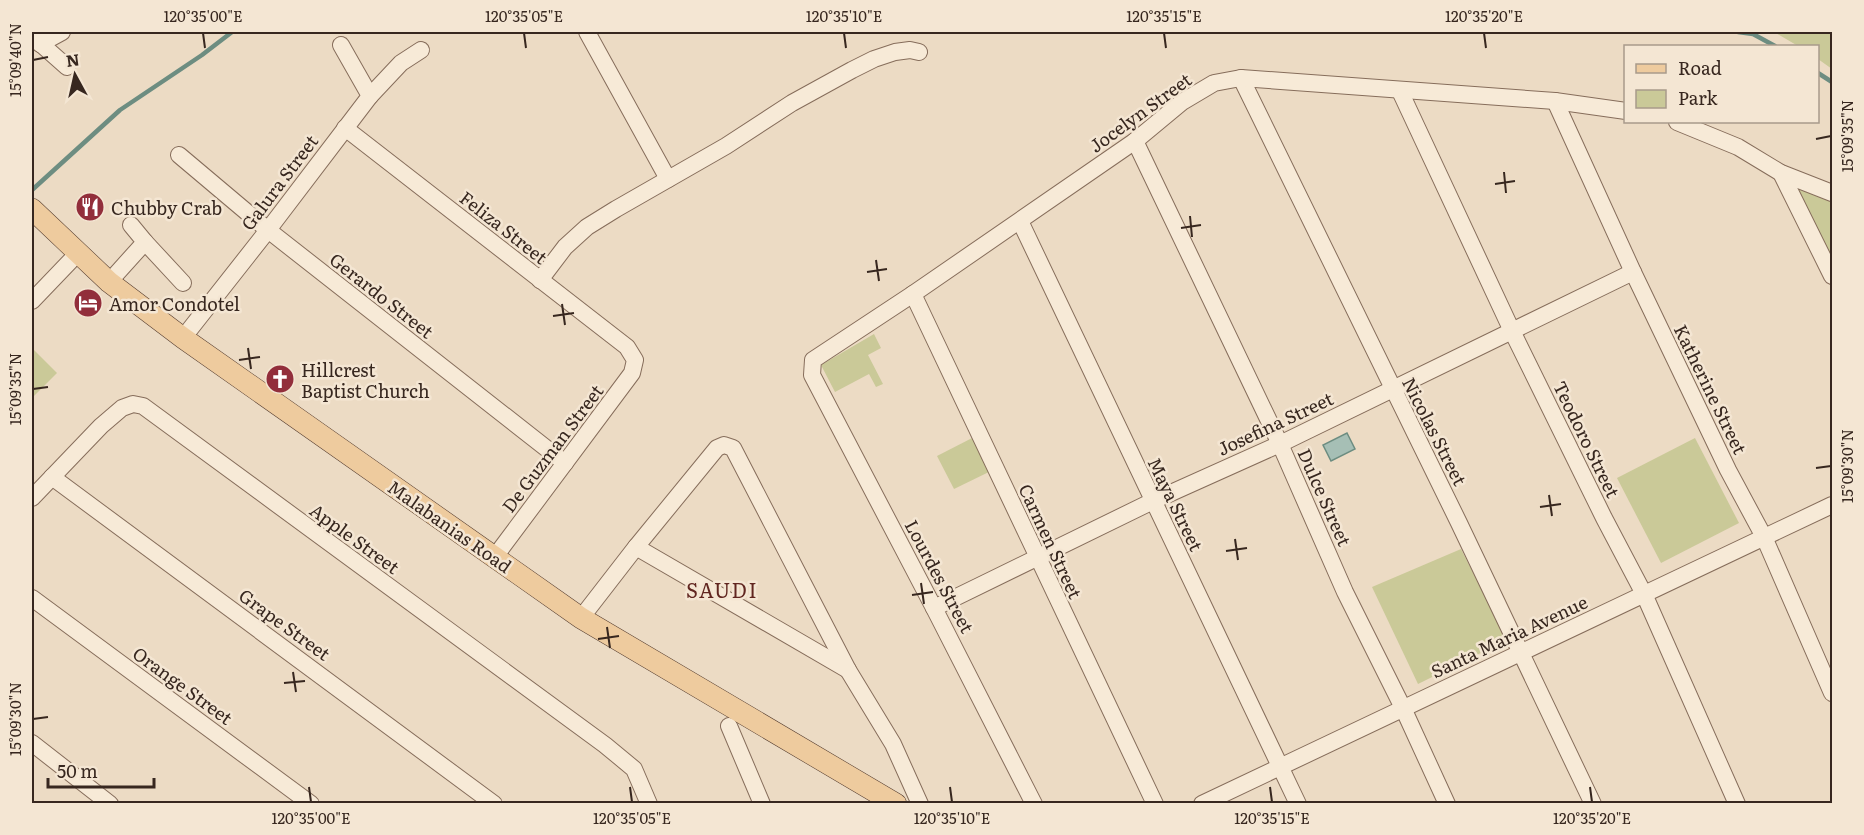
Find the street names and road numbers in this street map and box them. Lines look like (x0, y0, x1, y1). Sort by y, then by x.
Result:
street label: Jocelyn Street (1083, 65, 1197, 158)
street label: Galura Street (234, 128, 324, 236)
street label: Feliza Street (454, 184, 554, 270)
street label: Gerardo Street (324, 246, 440, 345)
street label: Katherine Street (1668, 320, 1754, 459)
street label: Nicolas Street (1396, 372, 1474, 491)
street label: Teodoro Street (1547, 376, 1627, 503)
street label: De Guzman Street (495, 378, 610, 518)
street label: Josefina Street (1213, 384, 1338, 462)
street label: Dulce Street (1291, 444, 1359, 551)
street label: Maya Street (1142, 453, 1211, 556)
street label: Malabanias Road (383, 473, 517, 579)
street label: Carmen Street (1013, 479, 1090, 604)
street label: Apple Street (305, 496, 406, 580)
street label: Lourdes Street (899, 515, 982, 638)
street label: Grape Street (234, 582, 337, 667)
street label: Santa Maria Avenue (1426, 588, 1592, 684)
street label: Orange Street (127, 639, 239, 731)

